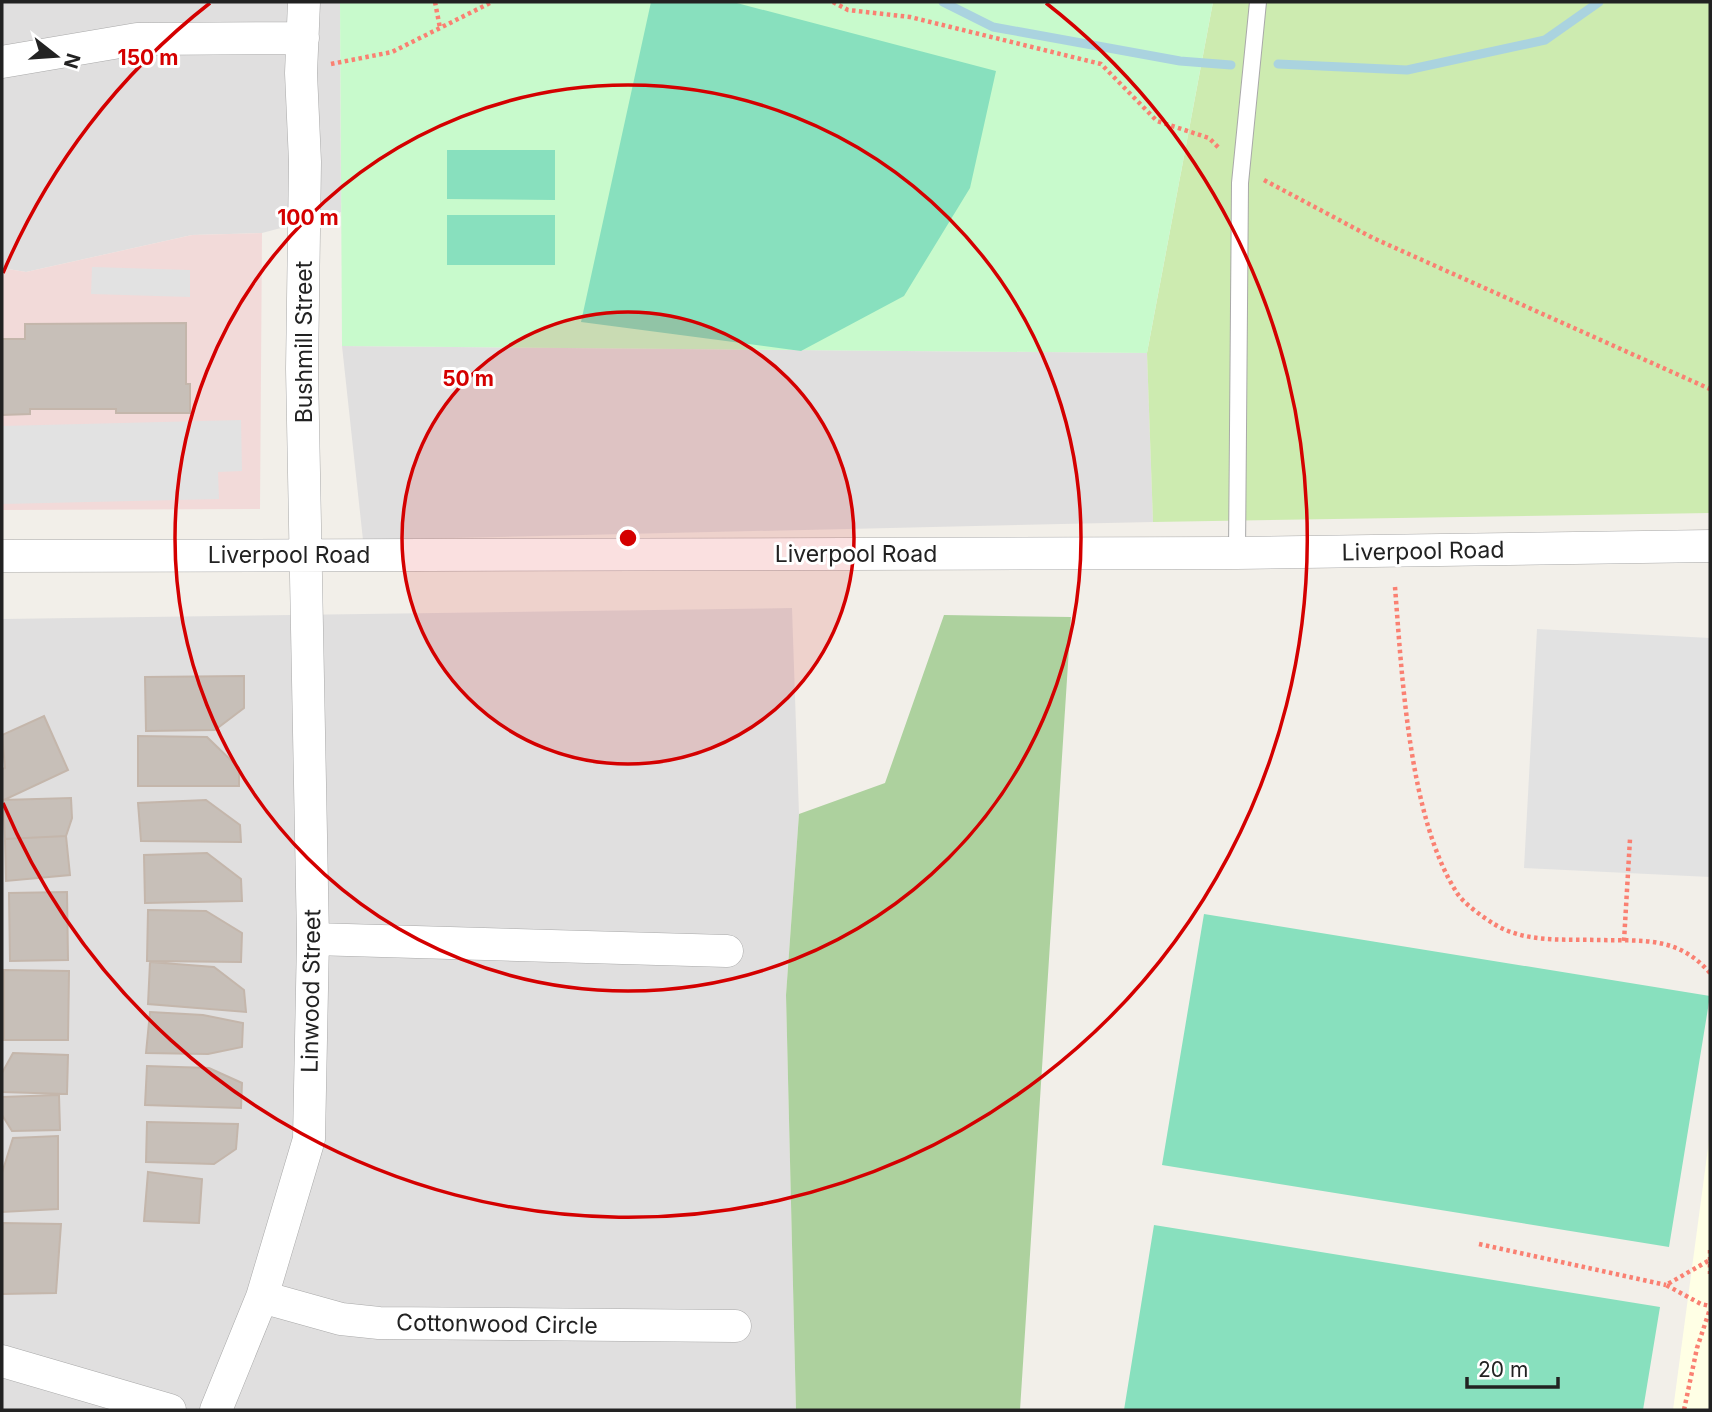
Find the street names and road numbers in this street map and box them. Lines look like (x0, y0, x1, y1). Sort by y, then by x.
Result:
street label: Bushmill Street (290, 260, 318, 423)
street label: Liverpool Road (1341, 536, 1505, 566)
street label: Liverpool Road (775, 540, 937, 568)
street label: Liverpool Road (208, 541, 370, 569)
street label: Linwood Street (296, 908, 326, 1073)
street label: Cottonwood Circle (396, 1308, 598, 1340)

